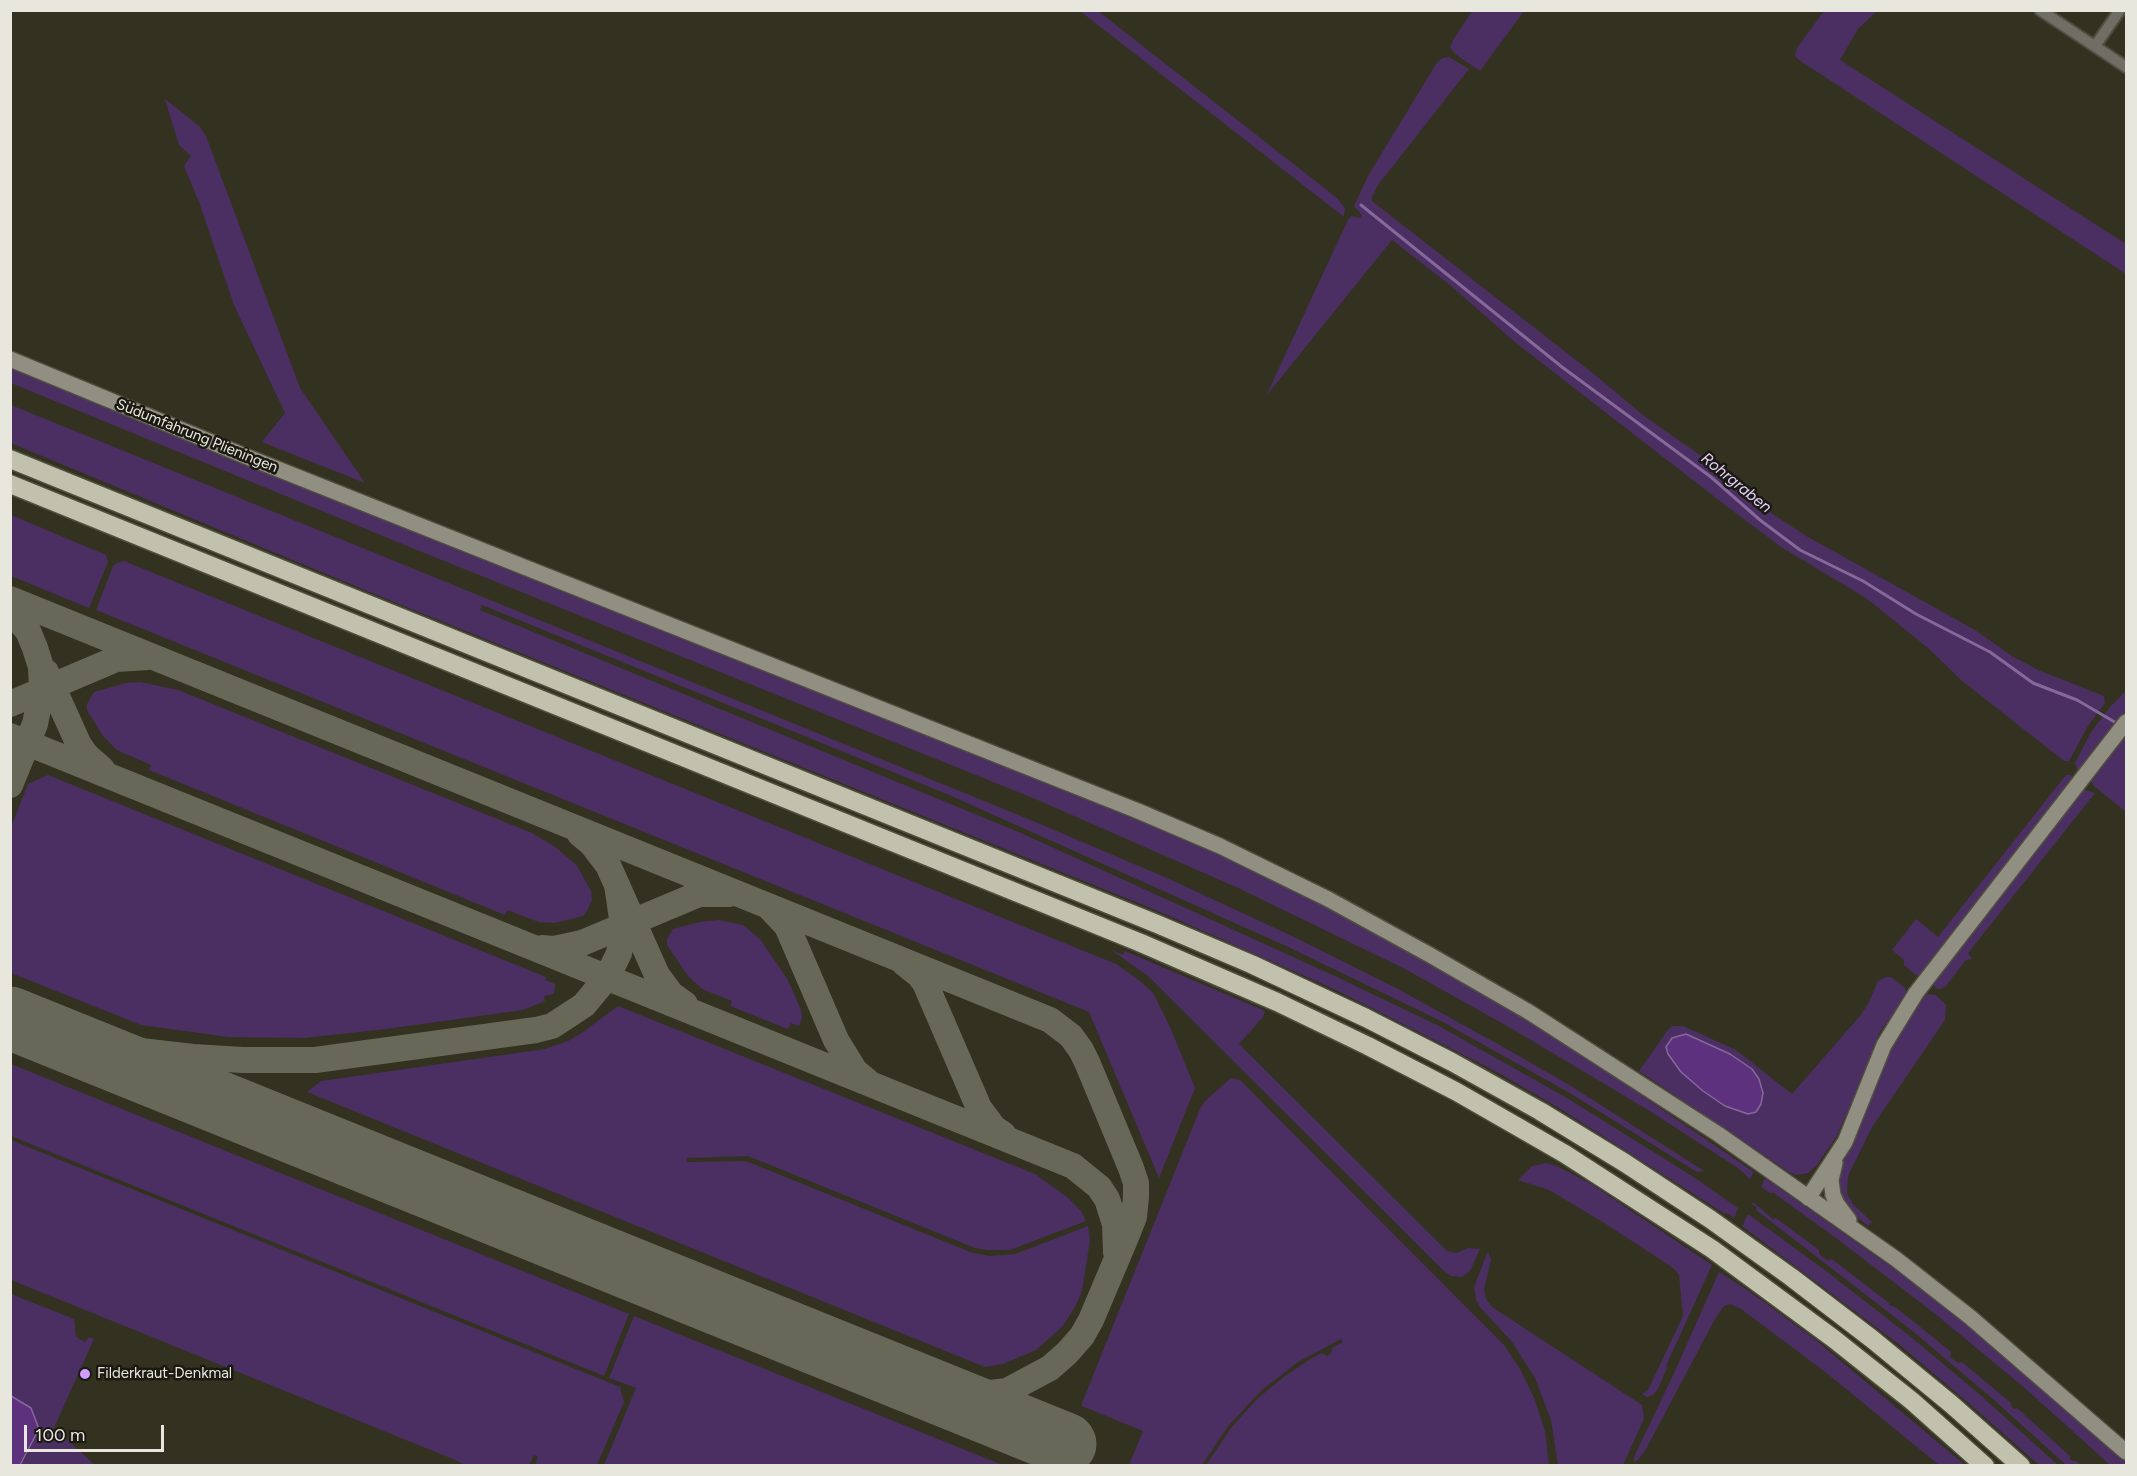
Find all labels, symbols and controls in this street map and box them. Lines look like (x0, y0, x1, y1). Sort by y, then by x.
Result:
street label: Südumfahrung Plieningen (114, 395, 280, 477)
water label: Rohrgraben (1697, 449, 1775, 517)
place label: Filderkraut-Denkmal (97, 1365, 232, 1383)
marker: Filderkraut-Denkmal (78, 1367, 92, 1381)
scale bar (27, 1413, 166, 1451)
text: 100 m (35, 1424, 85, 1446)

